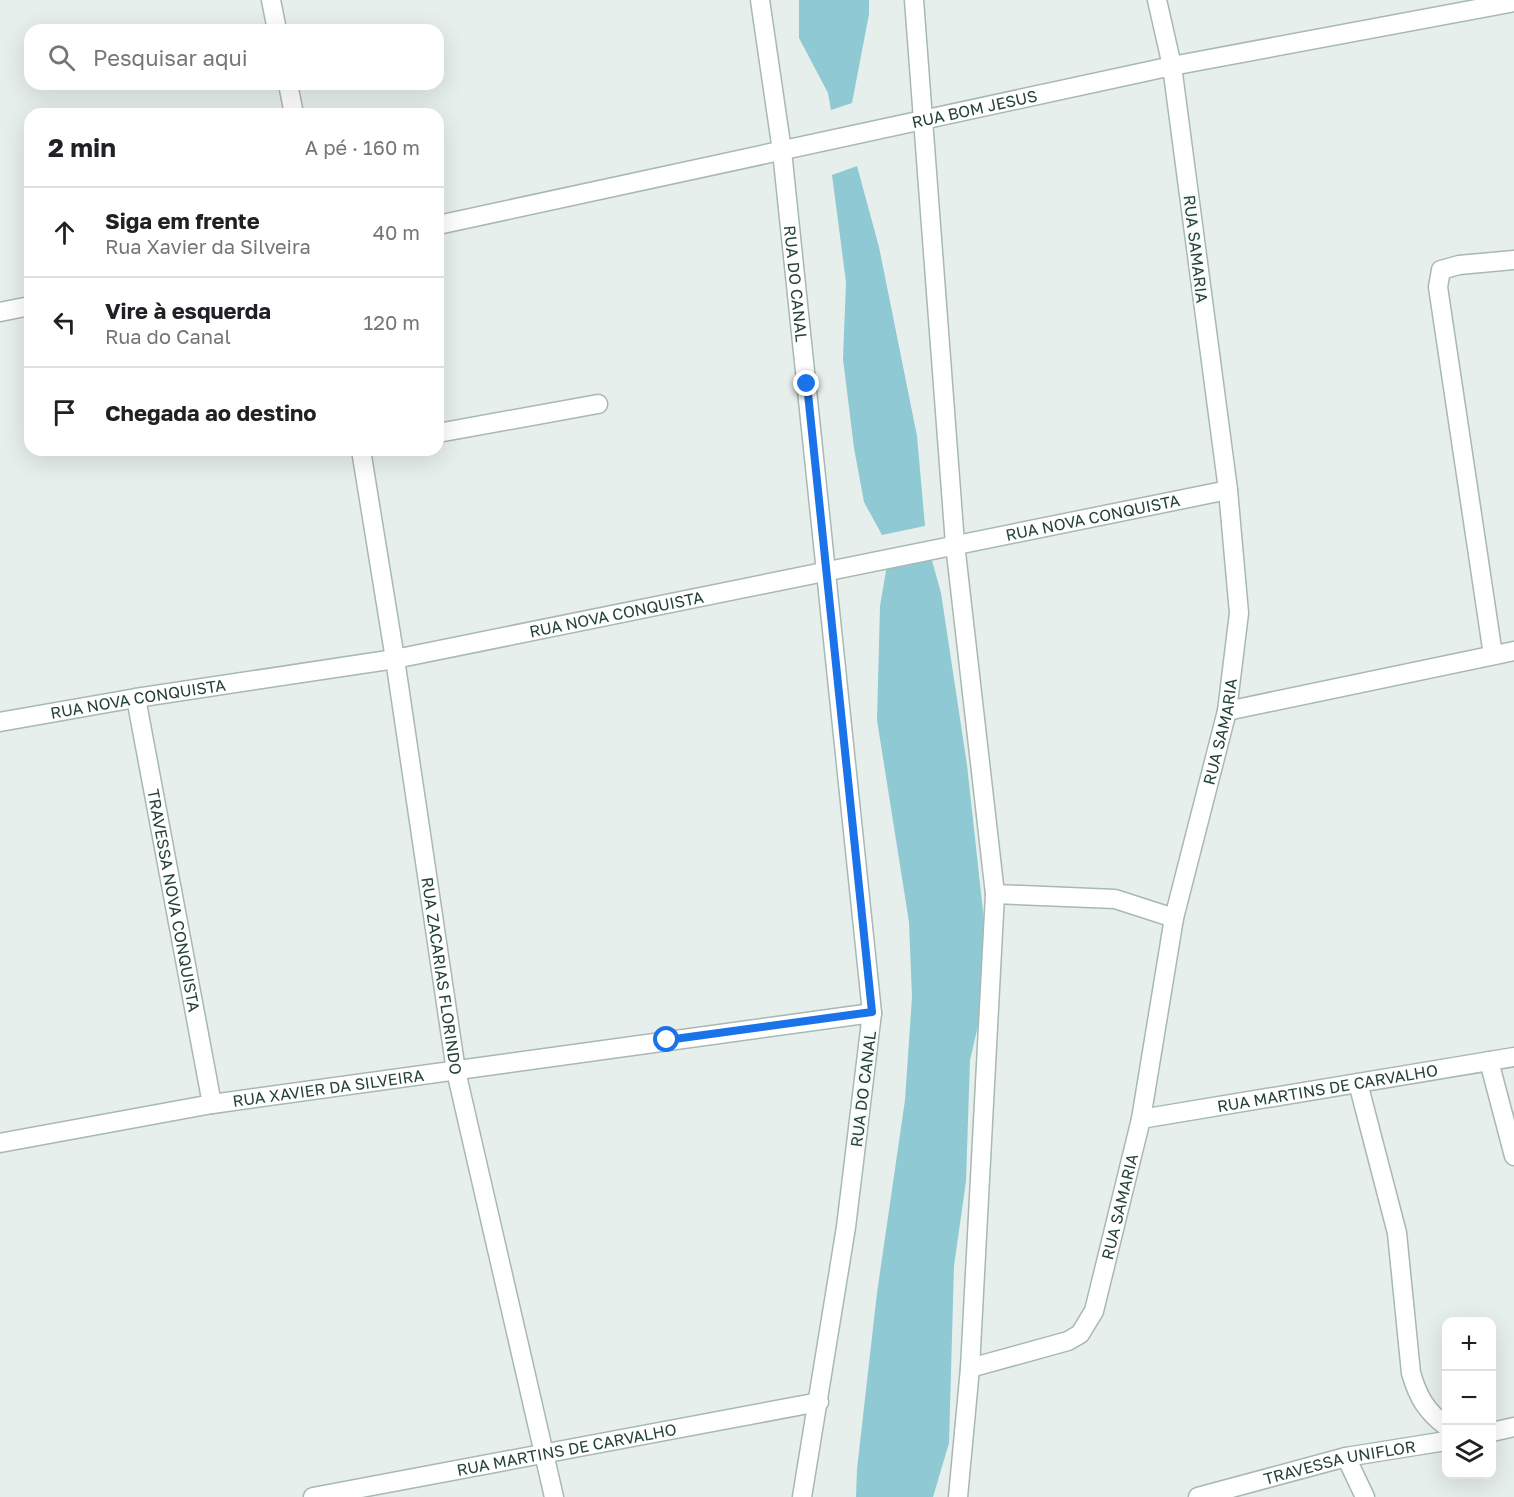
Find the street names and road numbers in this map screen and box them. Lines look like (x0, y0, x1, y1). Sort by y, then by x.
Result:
street label: RUA BOM JESUS (910, 85, 1039, 132)
street label: RUA SAMARIA (1179, 194, 1213, 304)
street label: RUA DO CANAL (780, 224, 812, 343)
street label: RUA NOVA CONQUISTA (1004, 490, 1182, 545)
street label: RUA NOVA CONQUISTA (528, 587, 706, 642)
street label: RUA NOVA CONQUISTA (49, 675, 227, 723)
street label: RUA SAMARIA (1199, 677, 1241, 787)
street label: TRAVESSA NOVA CONQUISTA (143, 787, 205, 1014)
street label: RUA ZACARIAS FLORINDO (417, 876, 466, 1076)
street label: RUA DO CANAL (846, 1030, 880, 1148)
street label: RUA MARTINS DE CARVALHO (1216, 1060, 1439, 1116)
street label: RUA XAVIER DA SILVEIRA (231, 1065, 426, 1111)
street label: RUA SAMARIA (1097, 1151, 1142, 1262)
street label: RUA MARTINS DE CARVALHO (455, 1419, 678, 1480)
street label: TRAVESSA UNIFLOR (1261, 1436, 1417, 1489)

